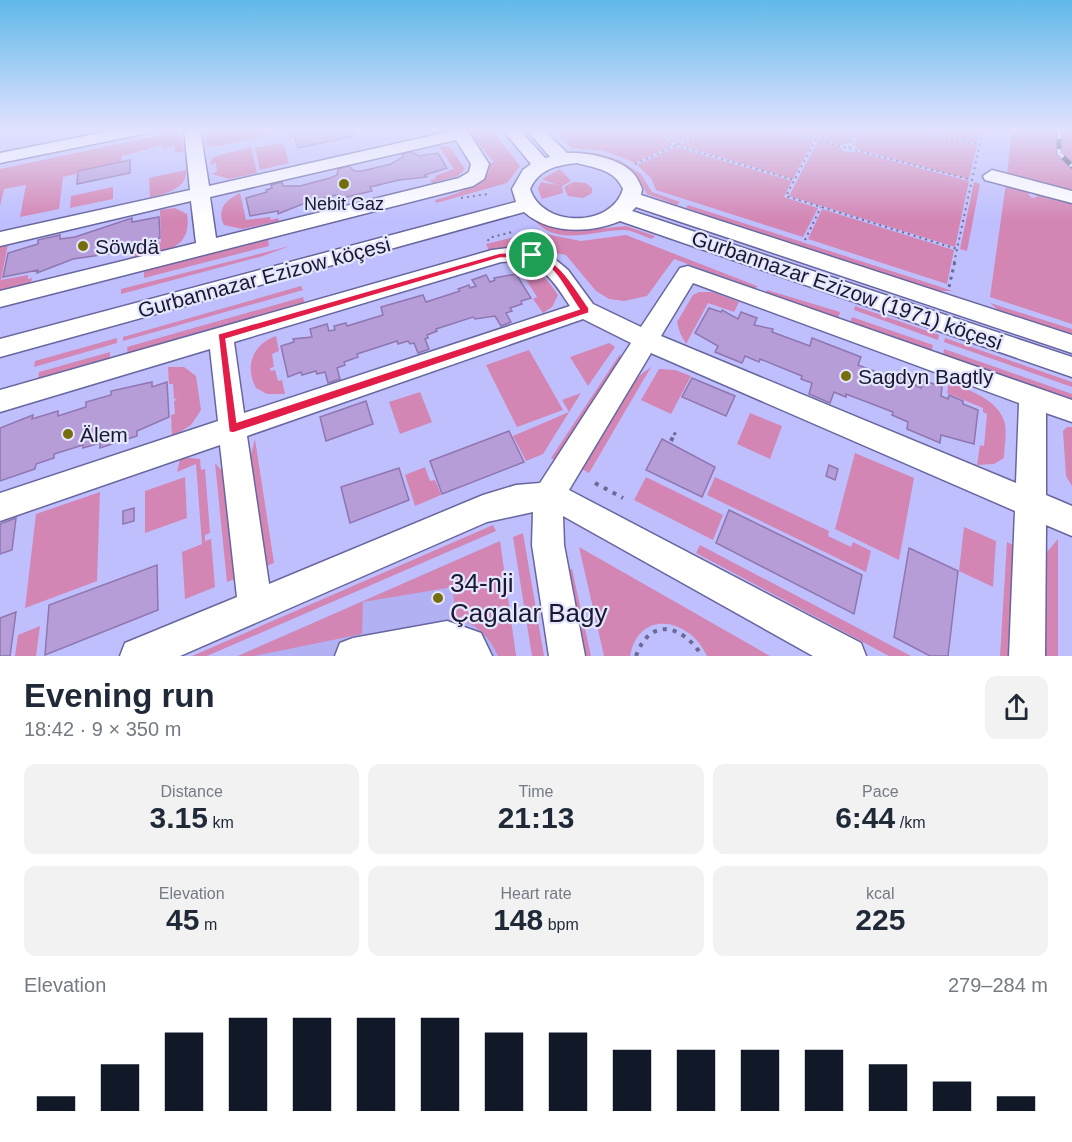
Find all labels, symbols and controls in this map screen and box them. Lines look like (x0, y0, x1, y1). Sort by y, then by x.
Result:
marker: Nebit Gaz (337, 177, 351, 191)
place label: Nebit Gaz (304, 194, 384, 214)
street label: Gurbannazar Ezizow (1971) köçesi (689, 226, 1005, 354)
pin (506, 229, 557, 280)
street label: Gurbannazar Ezizow köçesi (135, 232, 393, 322)
place label: Söwdä (95, 235, 160, 258)
icon: arrive (515, 238, 548, 271)
marker: Söwdä (76, 239, 90, 253)
place label: Sagdyn Bagtly (858, 365, 994, 388)
marker: Sagdyn Bagtly (839, 369, 853, 383)
place label: Älem (80, 423, 128, 446)
marker: Älem (61, 427, 75, 441)
place label: 34-nji Çagalar Bagy (450, 568, 608, 628)
marker: 34-nji Çagalar Bagy (431, 591, 445, 605)
button: share (985, 676, 1048, 739)
text: Evening run (24, 677, 215, 714)
text: 18:42 · 9 × 350 m (24, 718, 181, 740)
text: Distance (161, 783, 223, 800)
text: Time (519, 783, 553, 800)
text: Pace (862, 783, 899, 800)
text: 3.15 (150, 801, 208, 834)
text: 21:13 (498, 801, 574, 834)
text: 6:44 (835, 801, 895, 834)
text: km (208, 814, 234, 831)
text: /km (895, 814, 925, 831)
text: Elevation (159, 885, 225, 902)
text: Heart rate (500, 885, 572, 902)
text: kcal (866, 885, 895, 902)
text: 45 (166, 903, 199, 936)
text: 148 (493, 903, 543, 936)
text: 225 (855, 903, 905, 936)
text: m (199, 916, 217, 933)
text: bpm (543, 916, 579, 933)
text: Elevation (24, 974, 106, 996)
text: 279–284 m (948, 974, 1048, 996)

